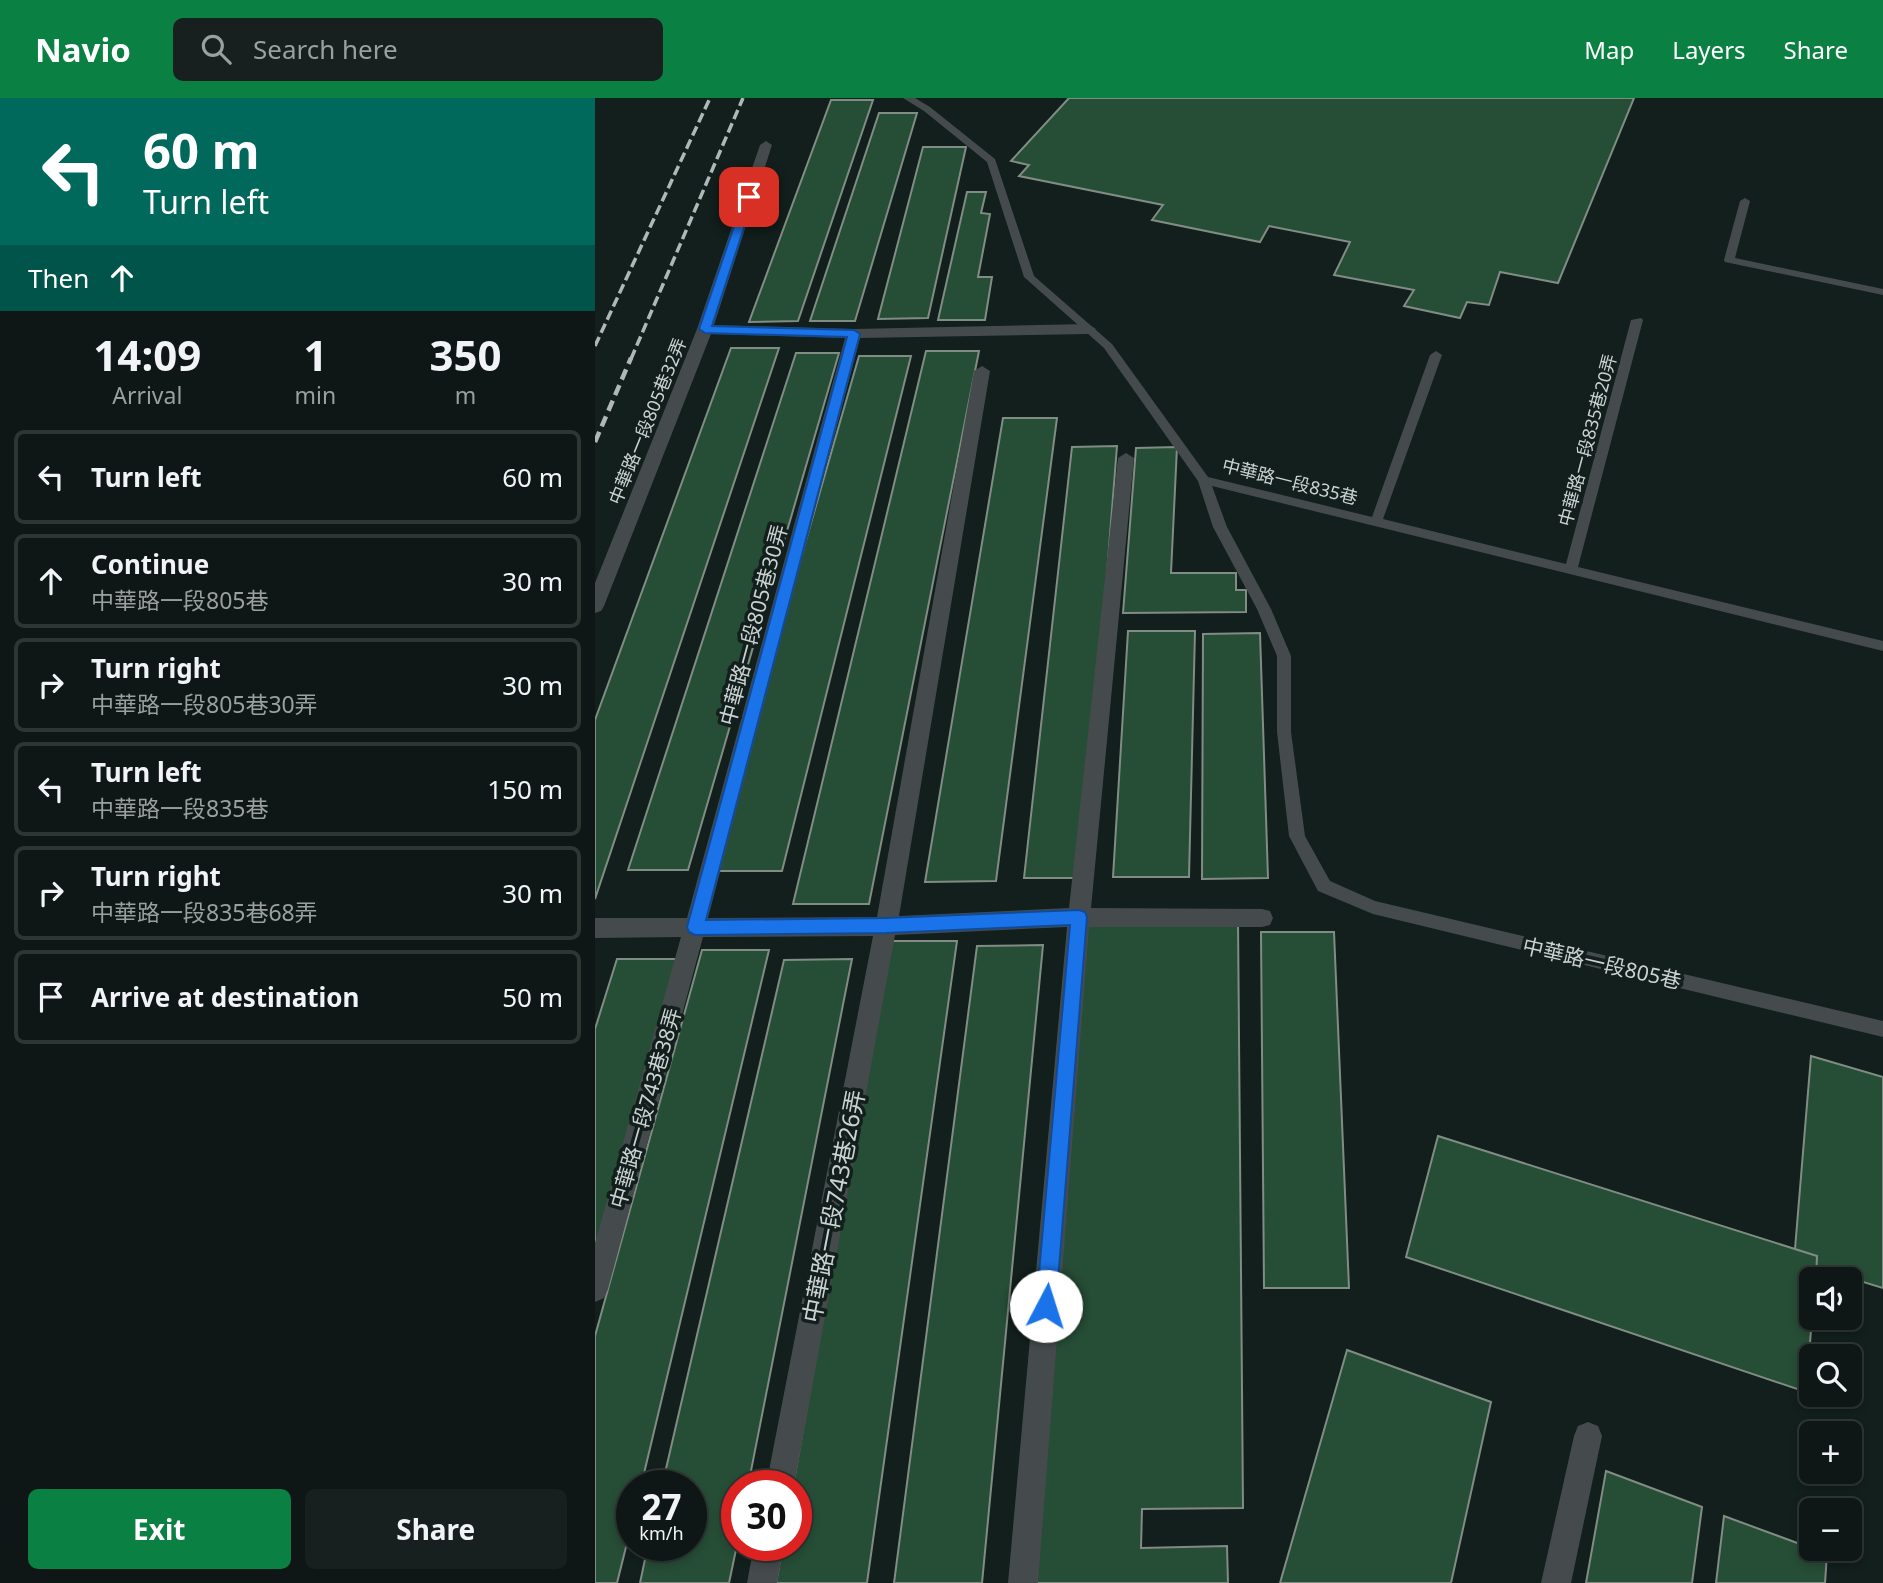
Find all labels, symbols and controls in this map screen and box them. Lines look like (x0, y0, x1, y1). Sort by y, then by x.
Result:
search box (173, 18, 663, 81)
text: Navio (35, 27, 131, 72)
icon: search (197, 30, 235, 68)
text: Search here (253, 31, 398, 67)
text: Map (1584, 33, 1634, 66)
text: Layers (1672, 33, 1746, 66)
text: Share (1784, 33, 1848, 66)
text: 60 m (143, 117, 260, 183)
icon: left (28, 126, 119, 217)
pin (719, 167, 779, 227)
icon: arrive (730, 178, 768, 216)
text: Turn left (143, 180, 269, 223)
icon: ahead (103, 259, 141, 297)
text: Then (28, 260, 89, 296)
text: 14:09 (93, 326, 201, 383)
text: 1 (303, 326, 327, 383)
text: 350 (430, 326, 502, 383)
street label: 中華路一段805巷32弄 (603, 334, 691, 508)
street label: 中華路一段835巷20弄 (1552, 351, 1622, 529)
text: Arrival (112, 379, 182, 411)
text: min (295, 379, 336, 411)
text: m (455, 379, 476, 411)
street label: 中華路一段835巷 (1220, 453, 1360, 509)
icon: left (32, 458, 70, 496)
text: Turn left (91, 459, 202, 495)
text: 60 m (502, 459, 563, 495)
street label: 中華路一段805巷30弄 (713, 521, 793, 729)
text: Continue (91, 546, 209, 582)
icon: ahead (32, 562, 70, 600)
text: 30 m (502, 563, 563, 599)
text: 中華路一段805巷 (91, 584, 268, 616)
text: Turn right (91, 650, 221, 686)
icon: right (32, 666, 70, 704)
text: 30 m (502, 667, 563, 703)
text: 中華路一段805巷30弄 (91, 688, 318, 720)
text: Turn left (91, 754, 202, 790)
icon: left (32, 770, 70, 808)
text: 150 m (487, 771, 563, 807)
text: 中華路一段835巷 (91, 792, 268, 824)
text: Turn right (91, 858, 221, 894)
icon: right (32, 874, 70, 912)
text: 30 m (502, 875, 563, 911)
text: 中華路一段835巷68弄 (91, 896, 318, 928)
street label: 中華路一段805巷 (1520, 931, 1684, 995)
icon: arrive (32, 978, 70, 1016)
text: Arrive at destination (91, 979, 360, 1015)
text: 50 m (502, 979, 563, 1015)
street label: 中華路一段743巷38弄 (603, 1005, 687, 1211)
street label: 中華路一段743巷26弄 (794, 1087, 872, 1325)
map controls (1799, 1267, 1862, 1561)
button: sound (1799, 1267, 1862, 1330)
position arrow (1009, 1269, 1083, 1343)
button: search (1799, 1344, 1862, 1407)
button: + (1799, 1421, 1862, 1484)
speed limit sign: 30 (721, 1470, 812, 1561)
text: 27 (641, 1483, 682, 1530)
button: Exit (28, 1489, 291, 1569)
button: Share (305, 1489, 567, 1569)
button: − (1799, 1498, 1862, 1561)
text: km/h (639, 1521, 684, 1545)

